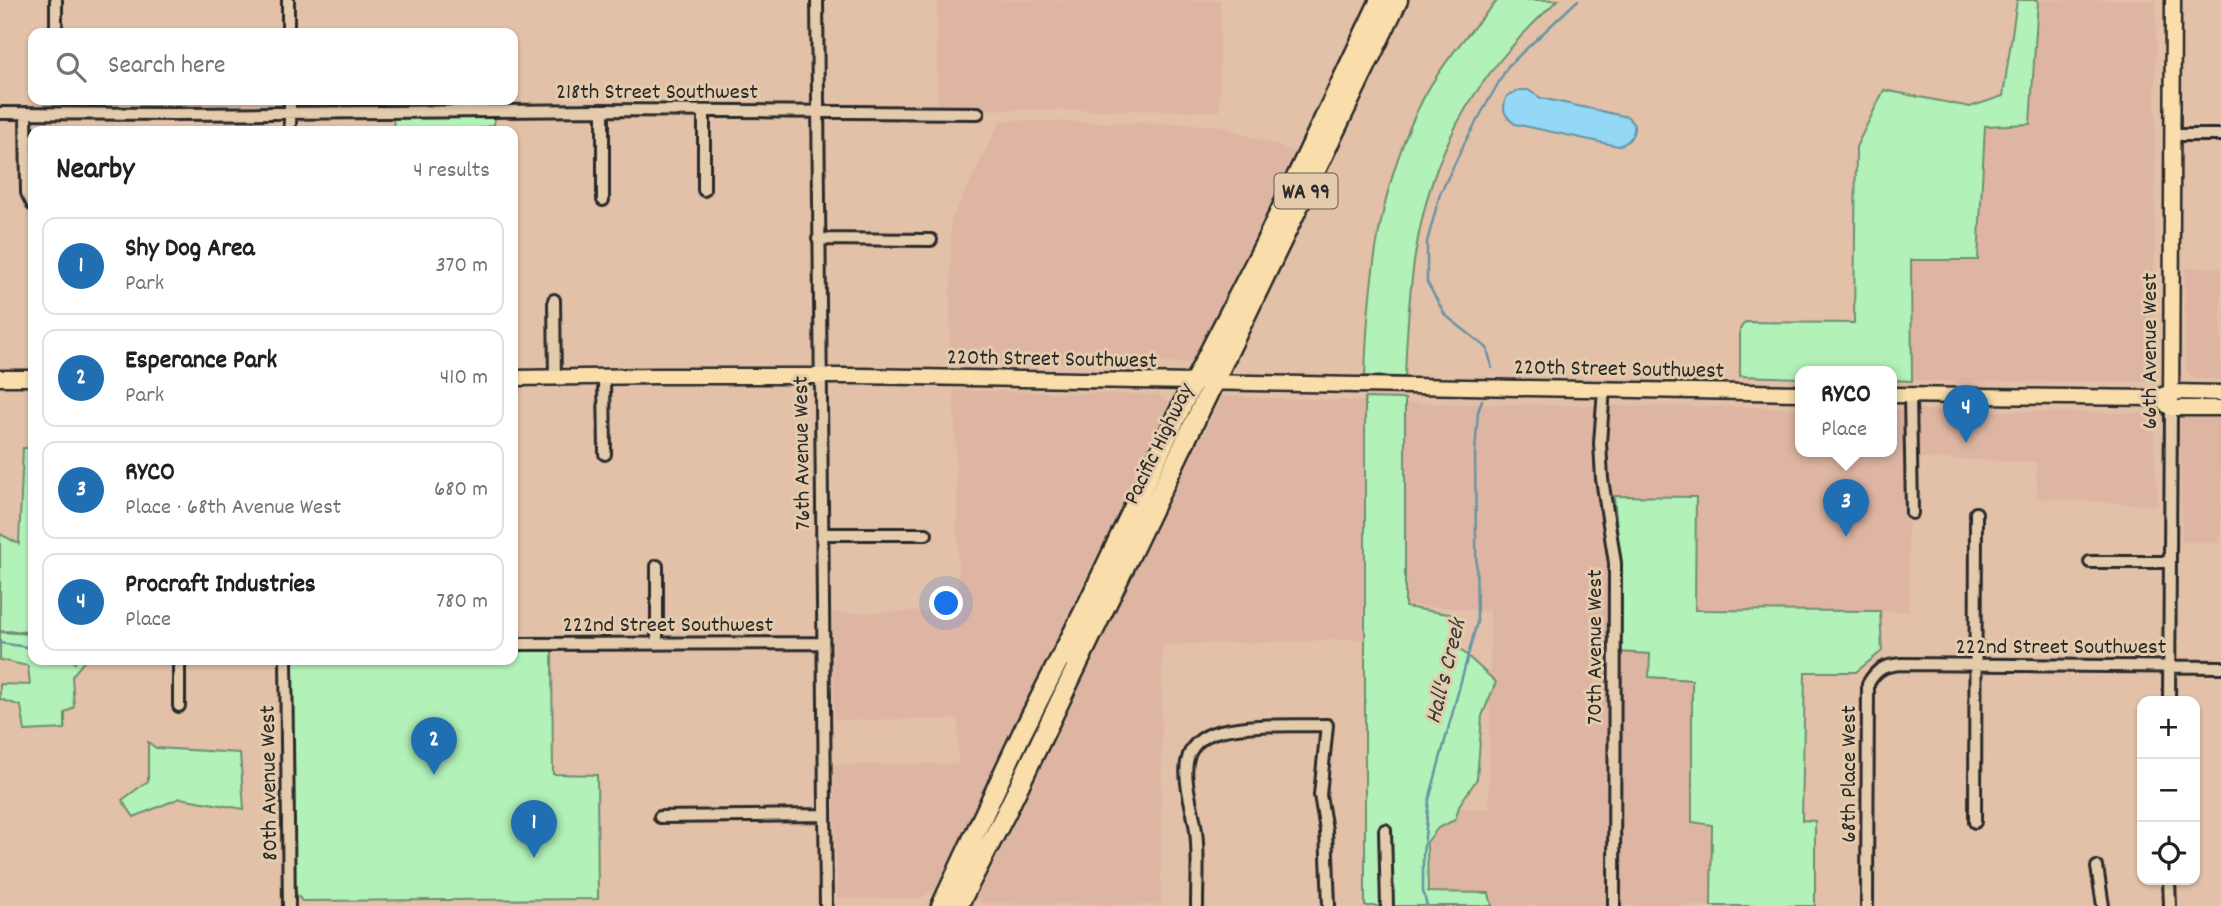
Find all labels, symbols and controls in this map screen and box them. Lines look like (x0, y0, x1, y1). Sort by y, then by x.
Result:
search box (28, 28, 518, 105)
icon: search (52, 48, 90, 86)
text: Search here (108, 48, 226, 85)
street label: 218th Street Southwest (556, 77, 758, 110)
text: Nearby (56, 150, 134, 193)
text: 4 results (413, 155, 490, 188)
road number: WA 99 (1274, 174, 1338, 208)
text: Shy Dog Area (125, 231, 255, 268)
text: 1 (78, 250, 84, 283)
text: 370 m (435, 250, 488, 283)
text: Park (125, 268, 164, 301)
street label: 66th Avenue West (2135, 273, 2168, 429)
street label: 220th Street Southwest (946, 342, 1157, 379)
text: Esperance Park (125, 343, 277, 380)
street label: 220th Street Southwest (1513, 352, 1724, 389)
text: 2 (76, 362, 86, 395)
text: 410 m (440, 362, 488, 395)
popup (1795, 366, 1897, 457)
street label: 76th Avenue West (786, 376, 821, 530)
text: RYCO (1821, 377, 1871, 414)
street label: Pacific Highway (1117, 378, 1204, 511)
text: Park (125, 380, 164, 413)
pin: 4 (1943, 385, 1989, 443)
text: Place (1821, 414, 1867, 447)
text: RYCO (125, 455, 175, 492)
text: 3 (76, 474, 86, 507)
text: 680 m (434, 474, 488, 507)
pin: 3 (1823, 479, 1869, 537)
text: Place · 68th Avenue West (125, 492, 341, 525)
text: Procraft Industries (125, 567, 316, 604)
street label: 70th Avenue West (1580, 569, 1613, 725)
text: 4 (76, 586, 86, 619)
text: 780 m (436, 586, 488, 619)
your location (929, 586, 963, 620)
text: Place (125, 604, 171, 637)
street label: 222nd Street Southwest (563, 610, 773, 643)
water label: Hall's Creek (1417, 614, 1477, 728)
street label: 222nd Street Southwest (1956, 632, 2166, 665)
map controls (2137, 696, 2200, 885)
button: + (2137, 696, 2200, 759)
street label: 80th Avenue West (253, 705, 288, 861)
street label: 68th Place West (1834, 705, 1867, 843)
pin: 2 (411, 717, 457, 775)
button: − (2137, 759, 2200, 822)
pin: 1 (511, 800, 557, 858)
button: locate (2137, 822, 2200, 885)

